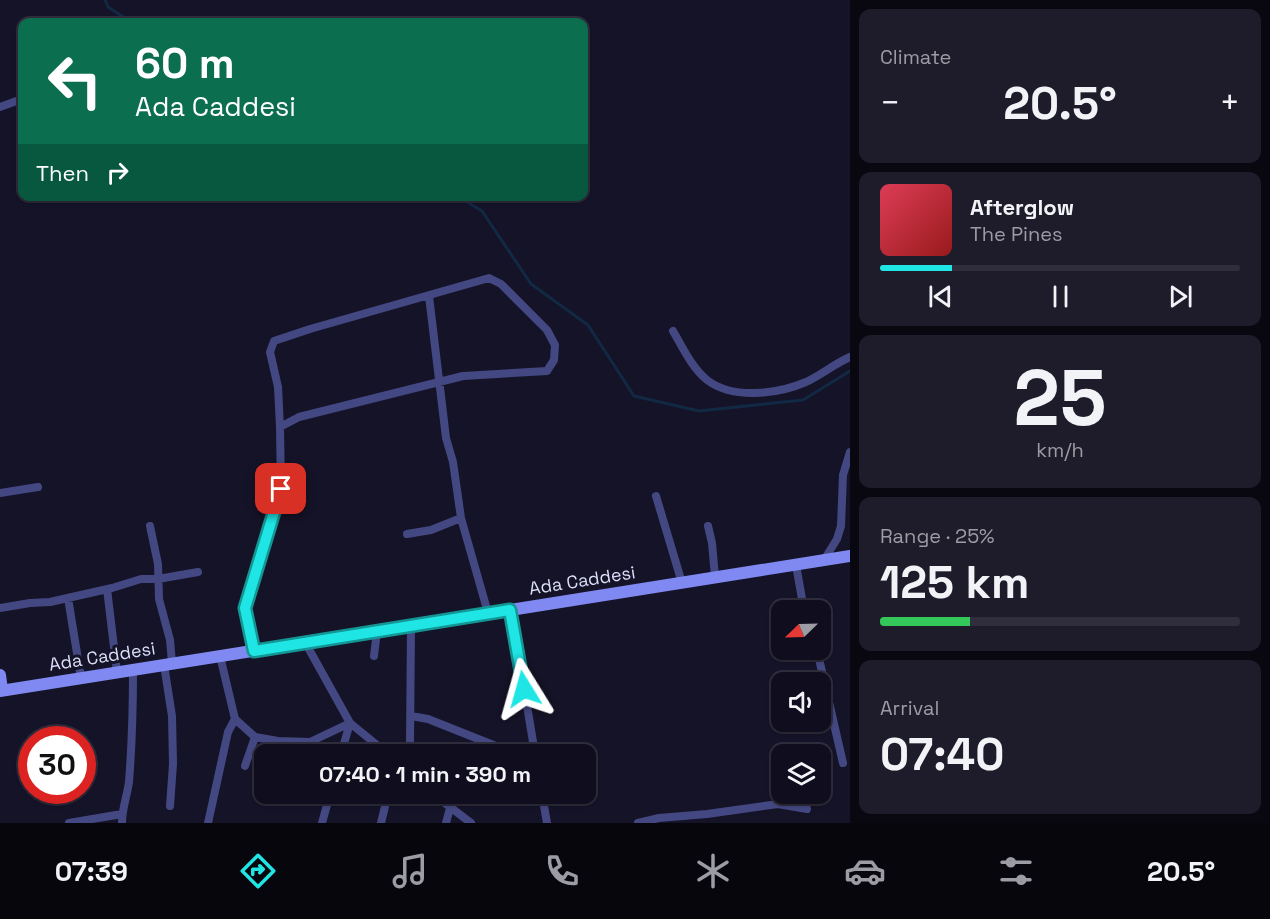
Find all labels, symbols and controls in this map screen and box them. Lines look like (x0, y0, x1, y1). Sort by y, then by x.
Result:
text: 60 m (135, 37, 235, 90)
icon: left (36, 42, 114, 120)
text: Climate (880, 44, 951, 70)
text: 20.5° (1003, 75, 1117, 132)
text: − (880, 82, 900, 124)
text: + (1220, 82, 1240, 124)
text: Ada Caddesi (135, 89, 296, 124)
icon: right (101, 156, 134, 189)
text: Then (36, 159, 89, 187)
text: Afterglow (970, 193, 1074, 221)
text: The Pines (970, 221, 1063, 247)
icon: previous (924, 280, 957, 313)
icon: pause (1044, 280, 1077, 313)
icon: next (1164, 280, 1197, 313)
text: 25 (1013, 348, 1107, 448)
text: km/h (1036, 437, 1084, 463)
pin (255, 463, 306, 514)
icon: arrive (264, 472, 297, 505)
text: Range · 25% (880, 523, 995, 549)
text: 125 km (880, 554, 1029, 611)
street label: Ada Caddesi (527, 560, 637, 600)
north arrow (771, 600, 831, 660)
map controls (771, 600, 831, 804)
street label: Ada Caddesi (47, 636, 157, 676)
position arrow (492, 657, 556, 721)
button: sound (771, 672, 831, 732)
text: Arrival (880, 695, 939, 721)
speed limit sign: 30 (18, 726, 96, 804)
text: 07:40 (880, 726, 1004, 783)
button: layers (771, 744, 831, 804)
text: 07:40 · 1 min · 390 m (319, 760, 531, 788)
icon: directions (237, 850, 279, 892)
icon: music (389, 850, 431, 892)
icon: phone (541, 850, 583, 892)
icon: climate (692, 850, 734, 892)
icon: car (844, 850, 886, 892)
icon: filters (995, 850, 1037, 892)
text: 07:39 (55, 854, 128, 889)
text: 20.5° (1147, 854, 1215, 889)

